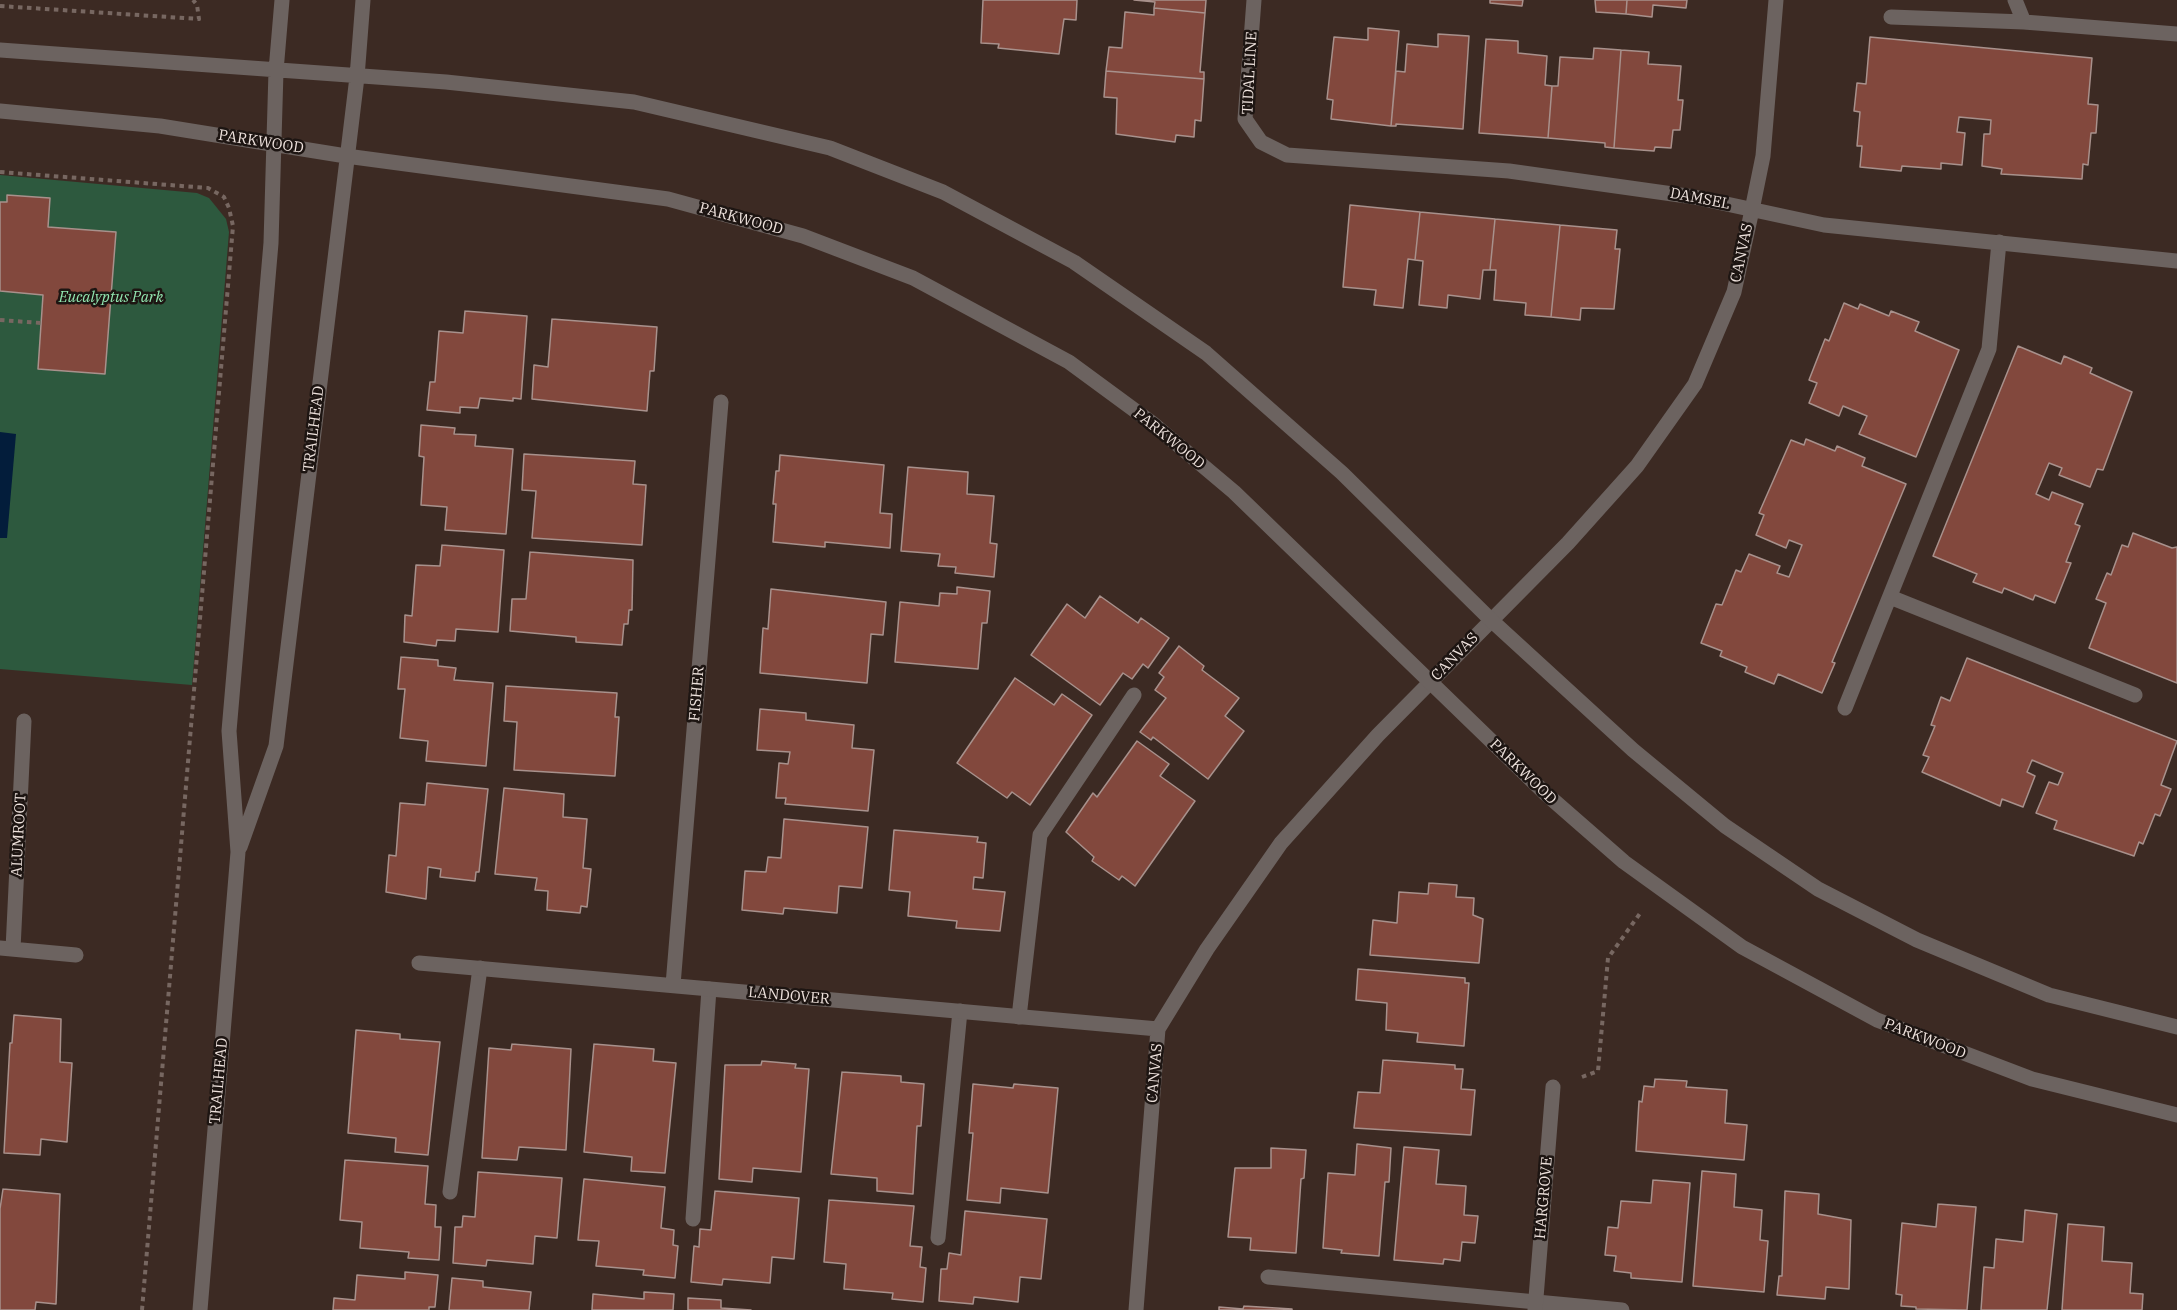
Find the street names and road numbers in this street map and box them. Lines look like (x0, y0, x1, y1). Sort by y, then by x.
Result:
street label: TIDAL LINE (1239, 31, 1261, 115)
street label: PARKWOOD (217, 126, 305, 158)
street label: DAMSEL (1668, 184, 1732, 214)
street label: PARKWOOD (697, 199, 785, 239)
street label: CANVAS (1727, 222, 1757, 284)
street label: TRAILHEAD (300, 385, 328, 473)
street label: PARKWOOD (1130, 405, 1208, 473)
street label: CANVAS (1428, 629, 1482, 685)
street label: FISHER (686, 666, 708, 722)
street label: PARKWOOD (1486, 736, 1560, 808)
street label: ALUMROOT (8, 793, 30, 877)
street label: LANDOVER (747, 983, 831, 1009)
street label: PARKWOOD (1882, 1015, 1968, 1063)
street label: TRAILHEAD (206, 1037, 232, 1125)
street label: CANVAS (1143, 1042, 1167, 1104)
street label: HARGROVE (1531, 1156, 1557, 1240)

